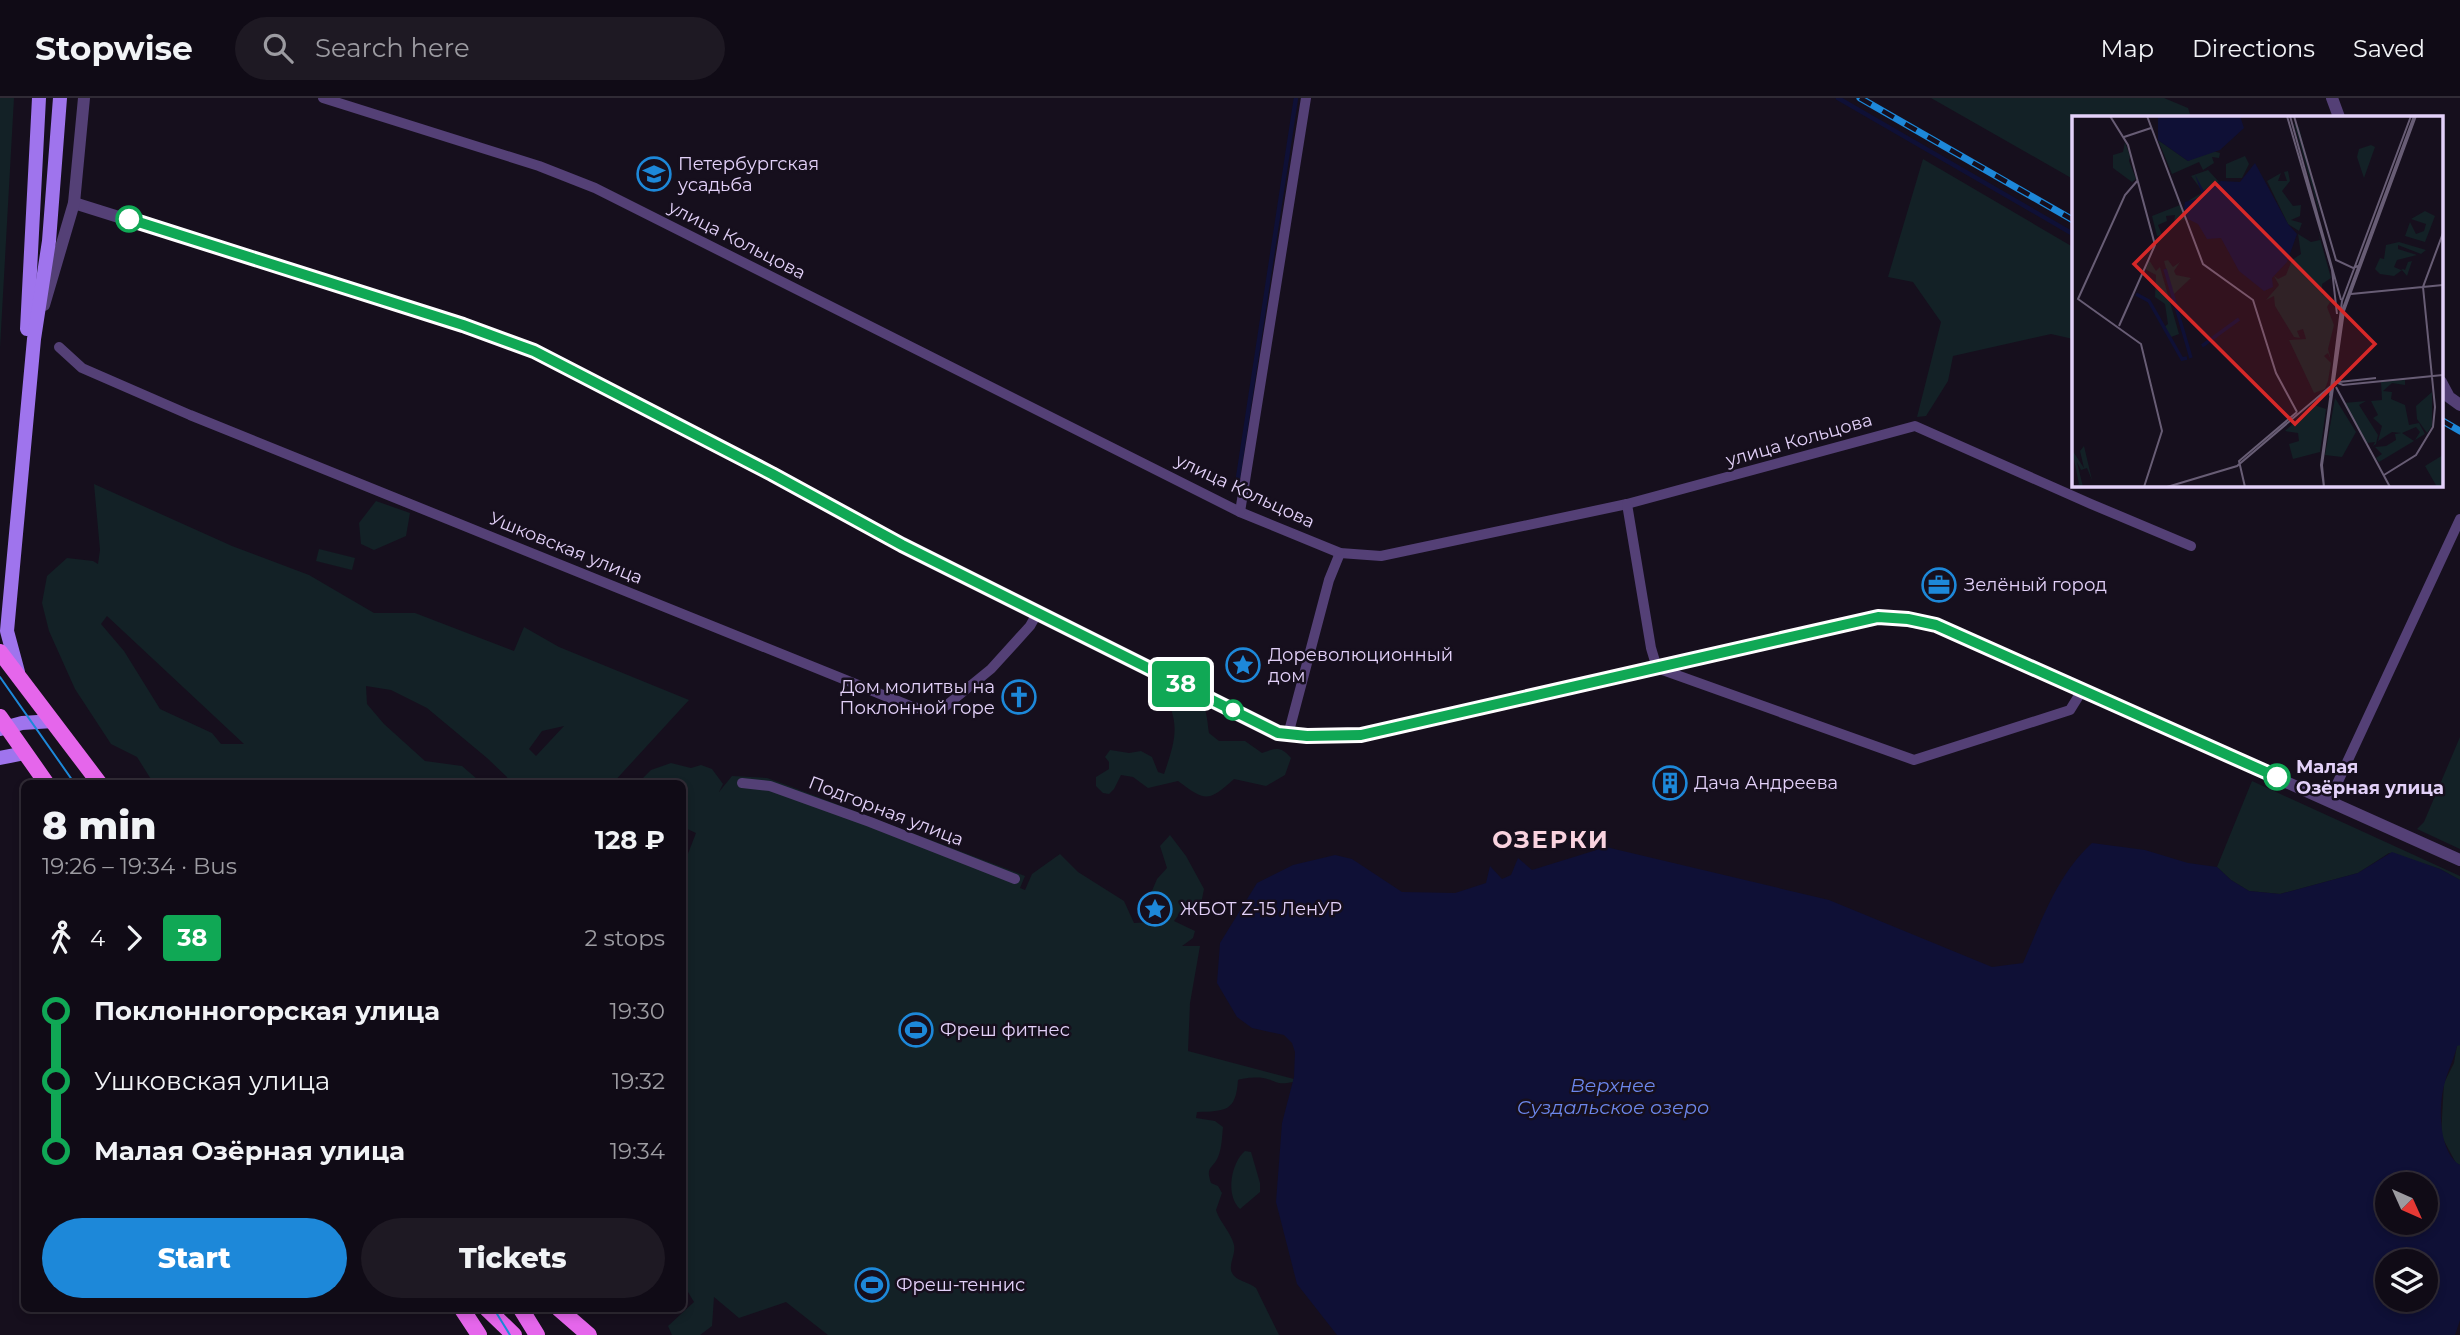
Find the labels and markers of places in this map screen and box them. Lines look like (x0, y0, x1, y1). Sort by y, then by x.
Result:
place label: Петербургская усадьба (677, 153, 819, 196)
school or university icon: Петербургская усадьба (635, 155, 673, 193)
unlabelled marker (116, 206, 142, 232)
office icon: Зелёный город (1920, 566, 1958, 604)
place label: Зелёный город (1964, 574, 2107, 596)
place label: Дореволюционный дом (1268, 644, 1453, 687)
place icon: Дореволюционный дом (1224, 646, 1262, 684)
place label: Дом молитвы на Поклонной горе (840, 676, 995, 719)
church icon: Дом молитвы на Поклонной горе (1000, 678, 1038, 716)
unlabelled marker (1223, 700, 1243, 720)
place label: Малая Озёрная улица (2296, 756, 2444, 799)
building icon: Дача Андреева (1651, 764, 1689, 802)
marker: Малая Озёрная улица (2264, 764, 2290, 790)
place label: Дача Андреева (1694, 772, 1838, 794)
place icon: ЖБОТ Z-15 ЛенУР (1136, 890, 1174, 928)
place label: ЖБОТ Z-15 ЛенУР (1180, 898, 1342, 920)
sports icon: Фреш фитнес (897, 1011, 935, 1049)
place label: Фреш фитнес (940, 1019, 1070, 1041)
sports icon: Фреш-теннис (853, 1266, 891, 1304)
place label: Фреш-теннис (896, 1274, 1025, 1296)

